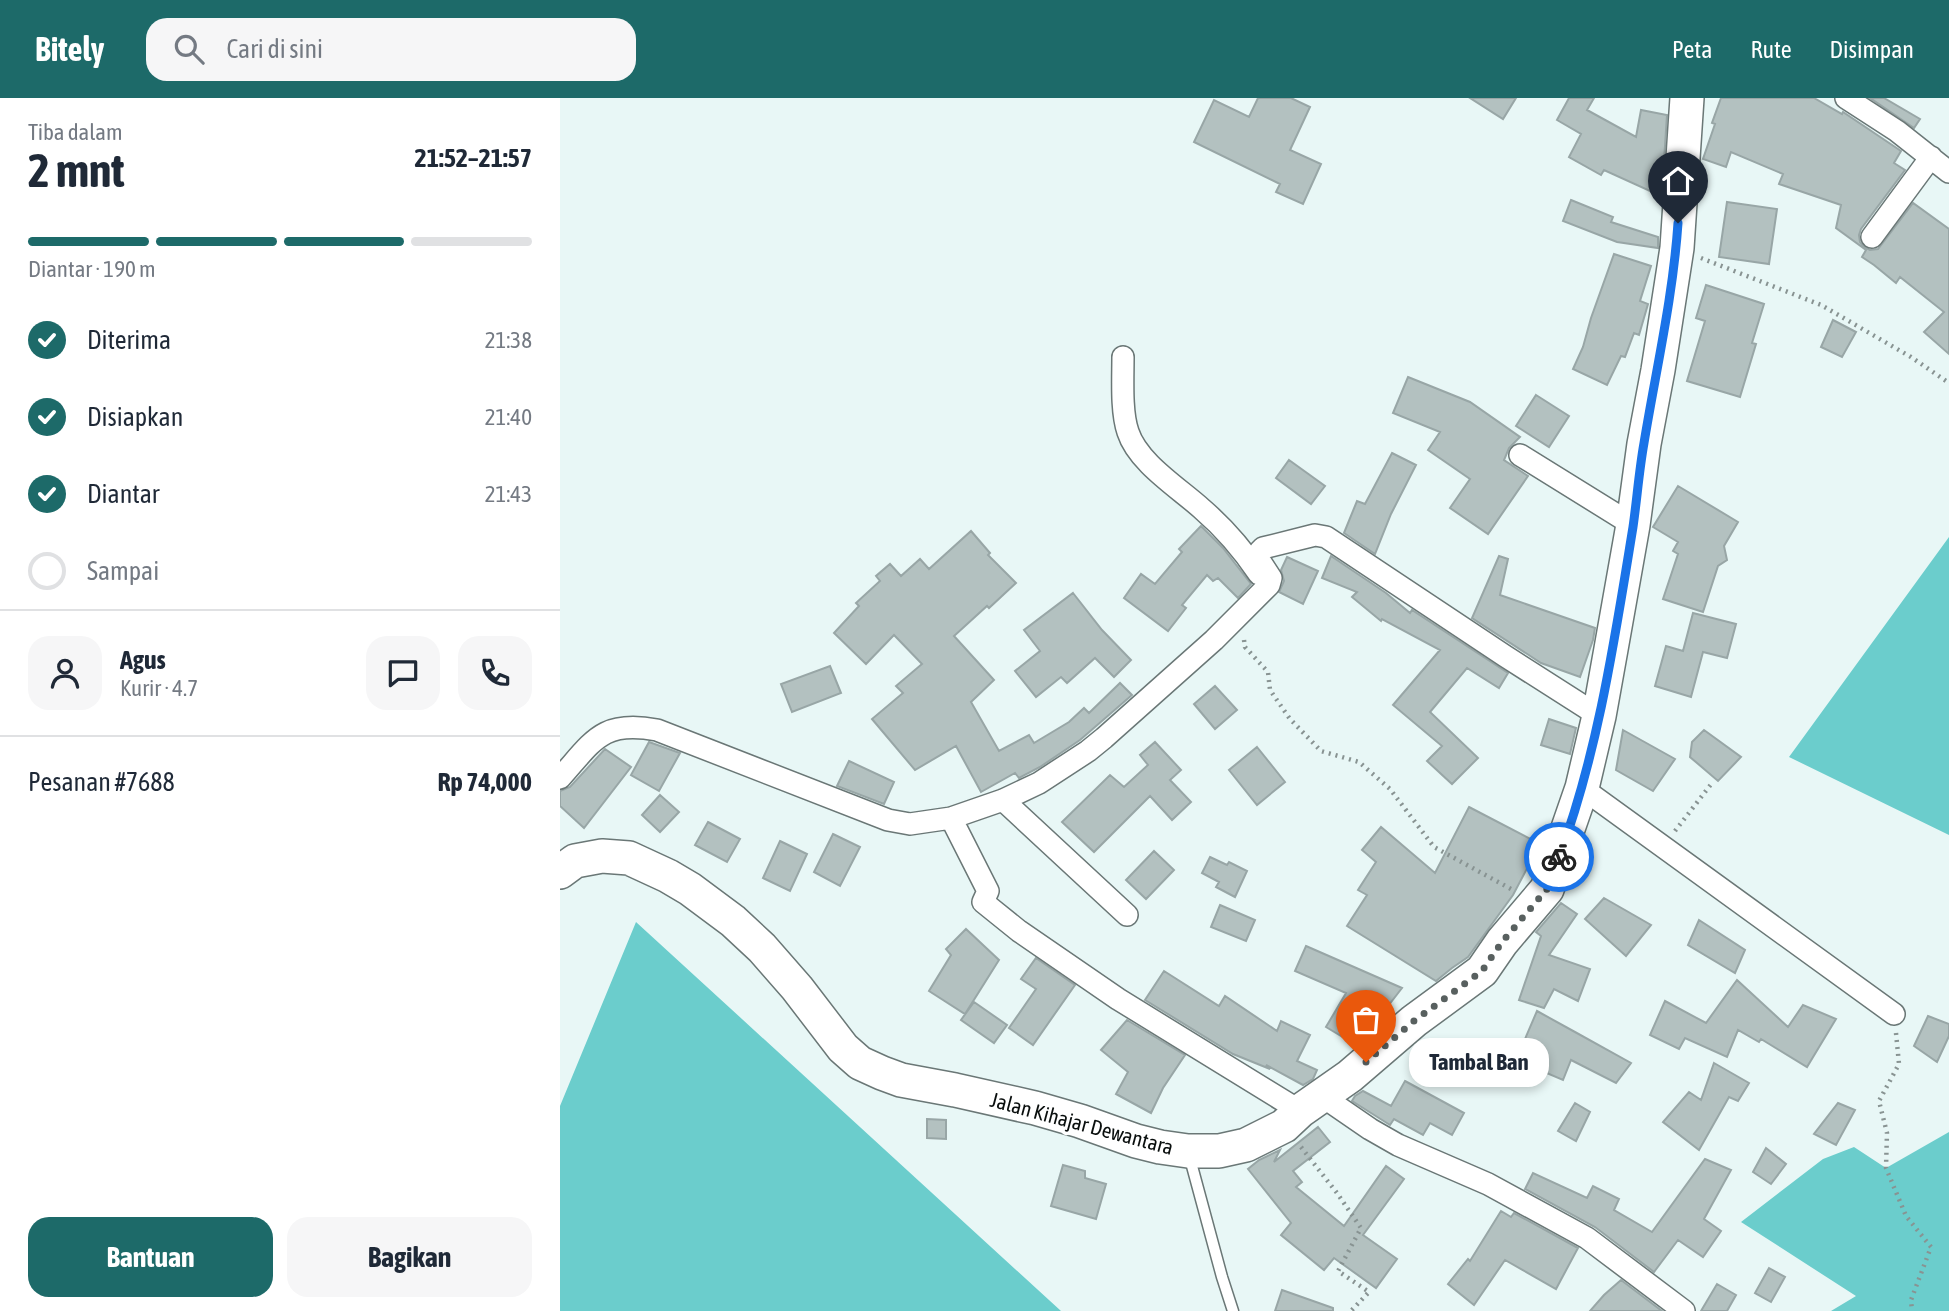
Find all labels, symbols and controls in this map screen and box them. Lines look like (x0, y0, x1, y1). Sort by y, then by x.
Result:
search box (146, 18, 636, 81)
text: Bitely (35, 30, 104, 68)
icon: search (170, 30, 208, 68)
text: Cari di sini (226, 34, 323, 64)
text: Peta (1672, 36, 1712, 63)
text: Rute (1750, 36, 1792, 63)
text: Disimpan (1830, 36, 1914, 63)
text: Tiba dalam (28, 119, 123, 145)
text: 21:52–21:57 (415, 143, 532, 173)
text: 2 mnt (28, 144, 125, 197)
pin (1648, 151, 1708, 223)
icon: home (1659, 162, 1697, 200)
text: Diantar · 190 m (28, 256, 156, 282)
icon: check (28, 321, 66, 359)
text: Diterima (87, 325, 171, 355)
text: 21:38 (485, 327, 532, 353)
icon: check (28, 398, 66, 436)
text: Disiapkan (87, 402, 183, 432)
text: 21:40 (485, 404, 532, 430)
icon: check (28, 475, 66, 513)
text: Diantar (87, 479, 160, 509)
text: 21:43 (485, 481, 532, 507)
text: Sampai (87, 556, 159, 586)
button: person (28, 636, 102, 710)
button: chat (366, 636, 440, 710)
button: phone (458, 636, 532, 710)
text: Agus (120, 645, 166, 675)
text: Kurir · 4.7 (120, 675, 198, 701)
text: Pesanan #7688 (28, 767, 175, 797)
text: Rp 74,000 (437, 767, 532, 797)
courier (1524, 822, 1594, 892)
icon: bike (1540, 838, 1578, 876)
pin (1336, 990, 1396, 1062)
icon: bag (1347, 1001, 1385, 1039)
callout: Tambal Ban (1408, 1038, 1548, 1086)
text: Tambal Ban (1429, 1049, 1529, 1075)
street label: Jalan Kihajar Dewantara (988, 1087, 1176, 1159)
button: Bantuan (28, 1217, 273, 1297)
button: Bagikan (287, 1217, 532, 1297)

